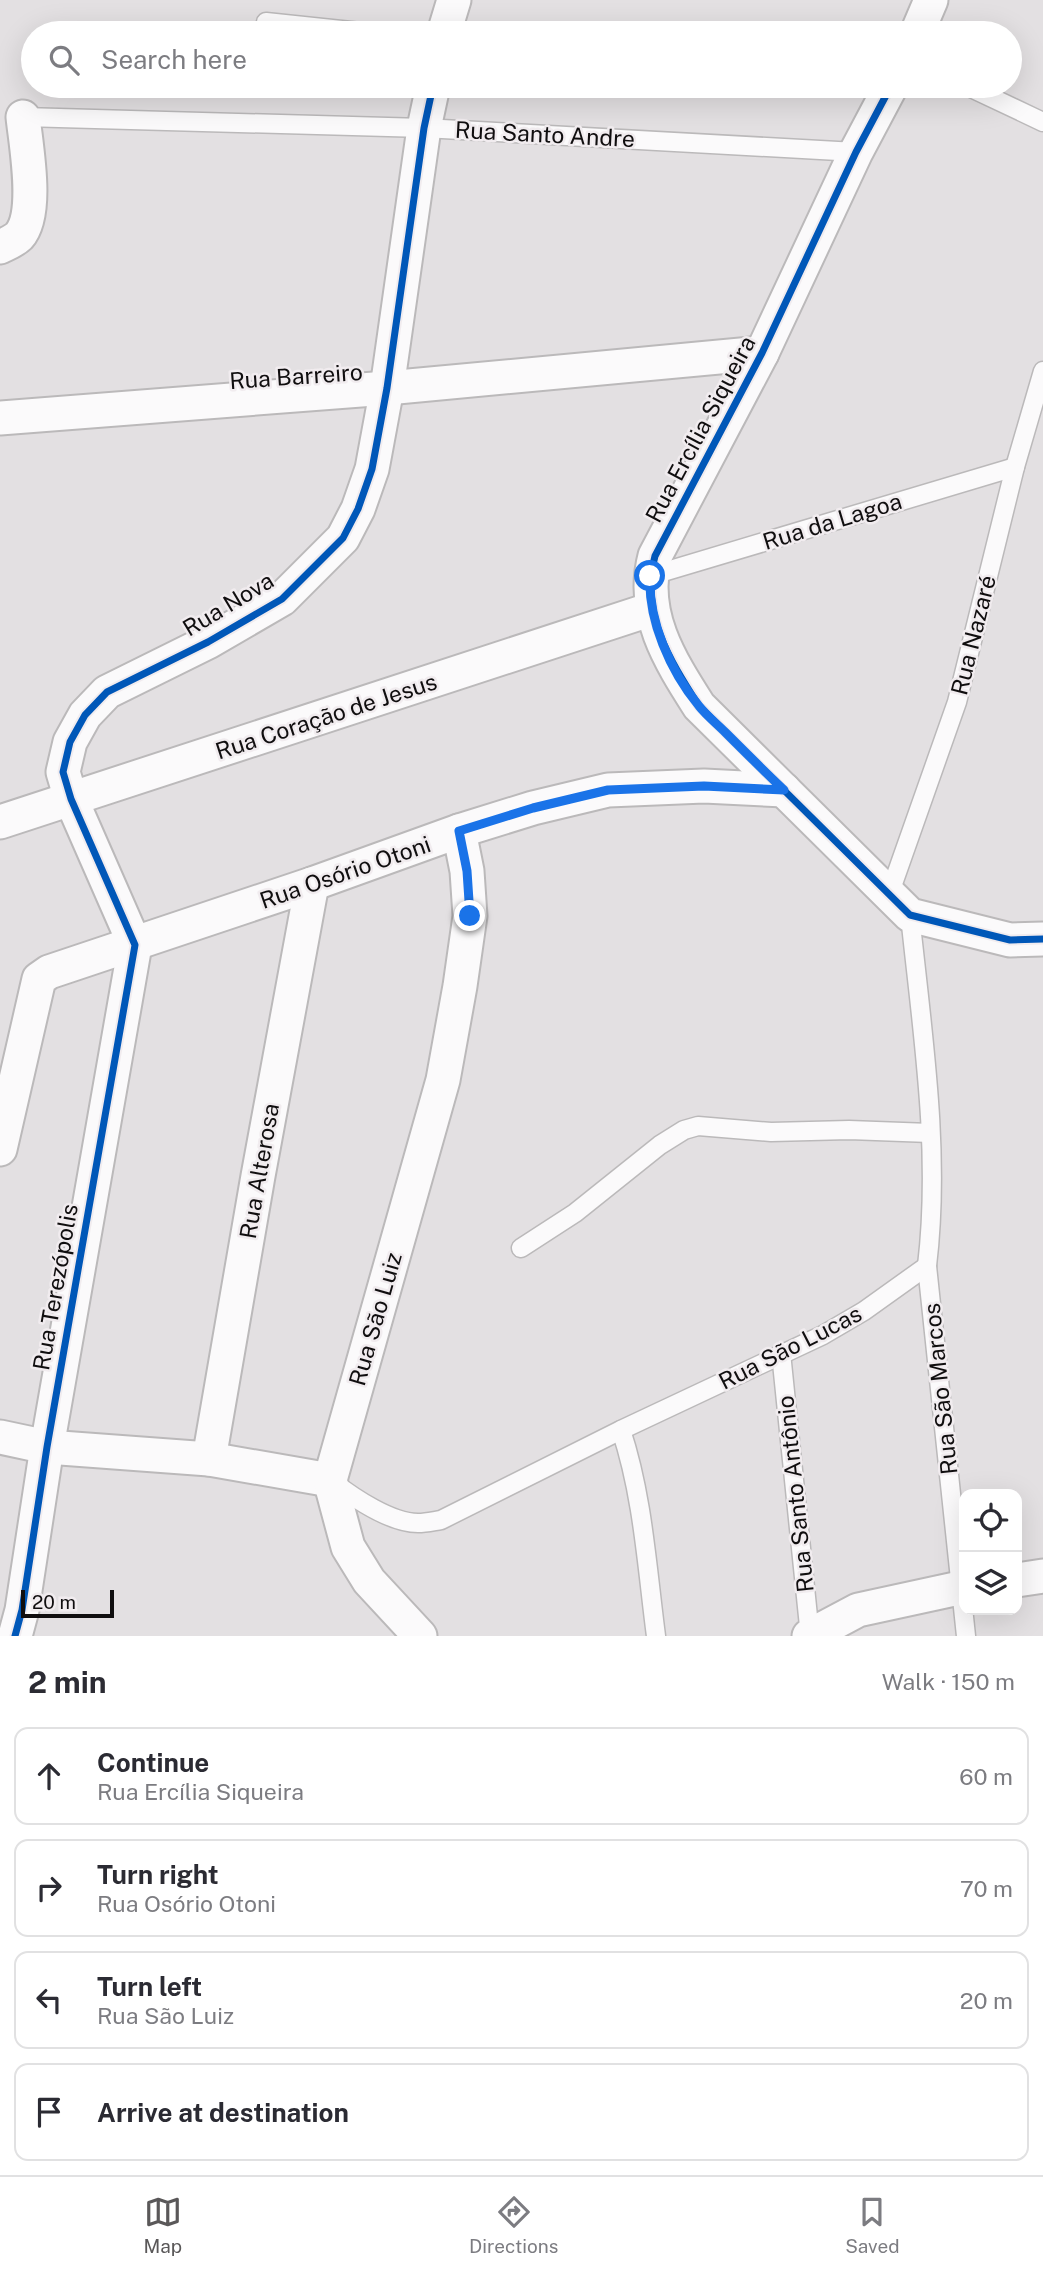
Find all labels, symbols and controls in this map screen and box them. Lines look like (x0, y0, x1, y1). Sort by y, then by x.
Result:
search box (21, 21, 1022, 98)
icon: search (45, 41, 83, 79)
text: Search here (101, 44, 247, 75)
street label: Rua Santo Andre (454, 116, 636, 152)
street label: Rua Ercília Siqueira (639, 331, 761, 527)
street label: Rua Barreiro (228, 358, 364, 394)
street label: Rua da Lagoa (759, 487, 905, 555)
route start (634, 560, 665, 591)
street label: Rua Nova (178, 566, 278, 642)
street label: Rua Nazaré (945, 572, 1001, 698)
street label: Rua Coração de Jesus (212, 667, 440, 765)
street label: Rua Osório Otoni (256, 830, 434, 914)
route end (454, 900, 485, 931)
street label: Rua Alterosa (234, 1101, 284, 1241)
street label: Rua Terezópolis (27, 1202, 83, 1372)
street label: Rua São Luiz (343, 1249, 407, 1389)
street label: Rua São Lucas (714, 1299, 866, 1395)
street label: Rua São Marcos (918, 1302, 962, 1476)
street label: Rua Santo Antônio (771, 1394, 819, 1594)
map controls (959, 1489, 1022, 1615)
button: locate (959, 1489, 1022, 1552)
button: layers (959, 1552, 1022, 1615)
scale bar (21, 1587, 114, 1619)
text: 20 m (32, 1591, 76, 1613)
text: 2 min (28, 1664, 107, 1700)
text: Walk · 150 m (882, 1668, 1015, 1695)
text: Continue (97, 1747, 209, 1778)
icon: ahead (30, 1757, 68, 1795)
text: 60 m (959, 1763, 1013, 1790)
text: Rua Ercília Siqueira (97, 1778, 304, 1805)
text: Turn right (97, 1859, 219, 1890)
icon: right (30, 1869, 68, 1907)
text: 70 m (960, 1875, 1013, 1902)
text: Rua Osório Otoni (97, 1890, 276, 1917)
text: Turn left (97, 1971, 202, 2002)
icon: left (30, 1981, 68, 2019)
text: 20 m (960, 1987, 1013, 2014)
text: Rua São Luiz (97, 2002, 234, 2029)
icon: arrive (30, 2093, 68, 2131)
text: Arrive at destination (97, 2097, 349, 2128)
tab: Map (143, 2193, 182, 2257)
tab: Directions (469, 2193, 558, 2257)
tab: Saved (845, 2193, 900, 2257)

